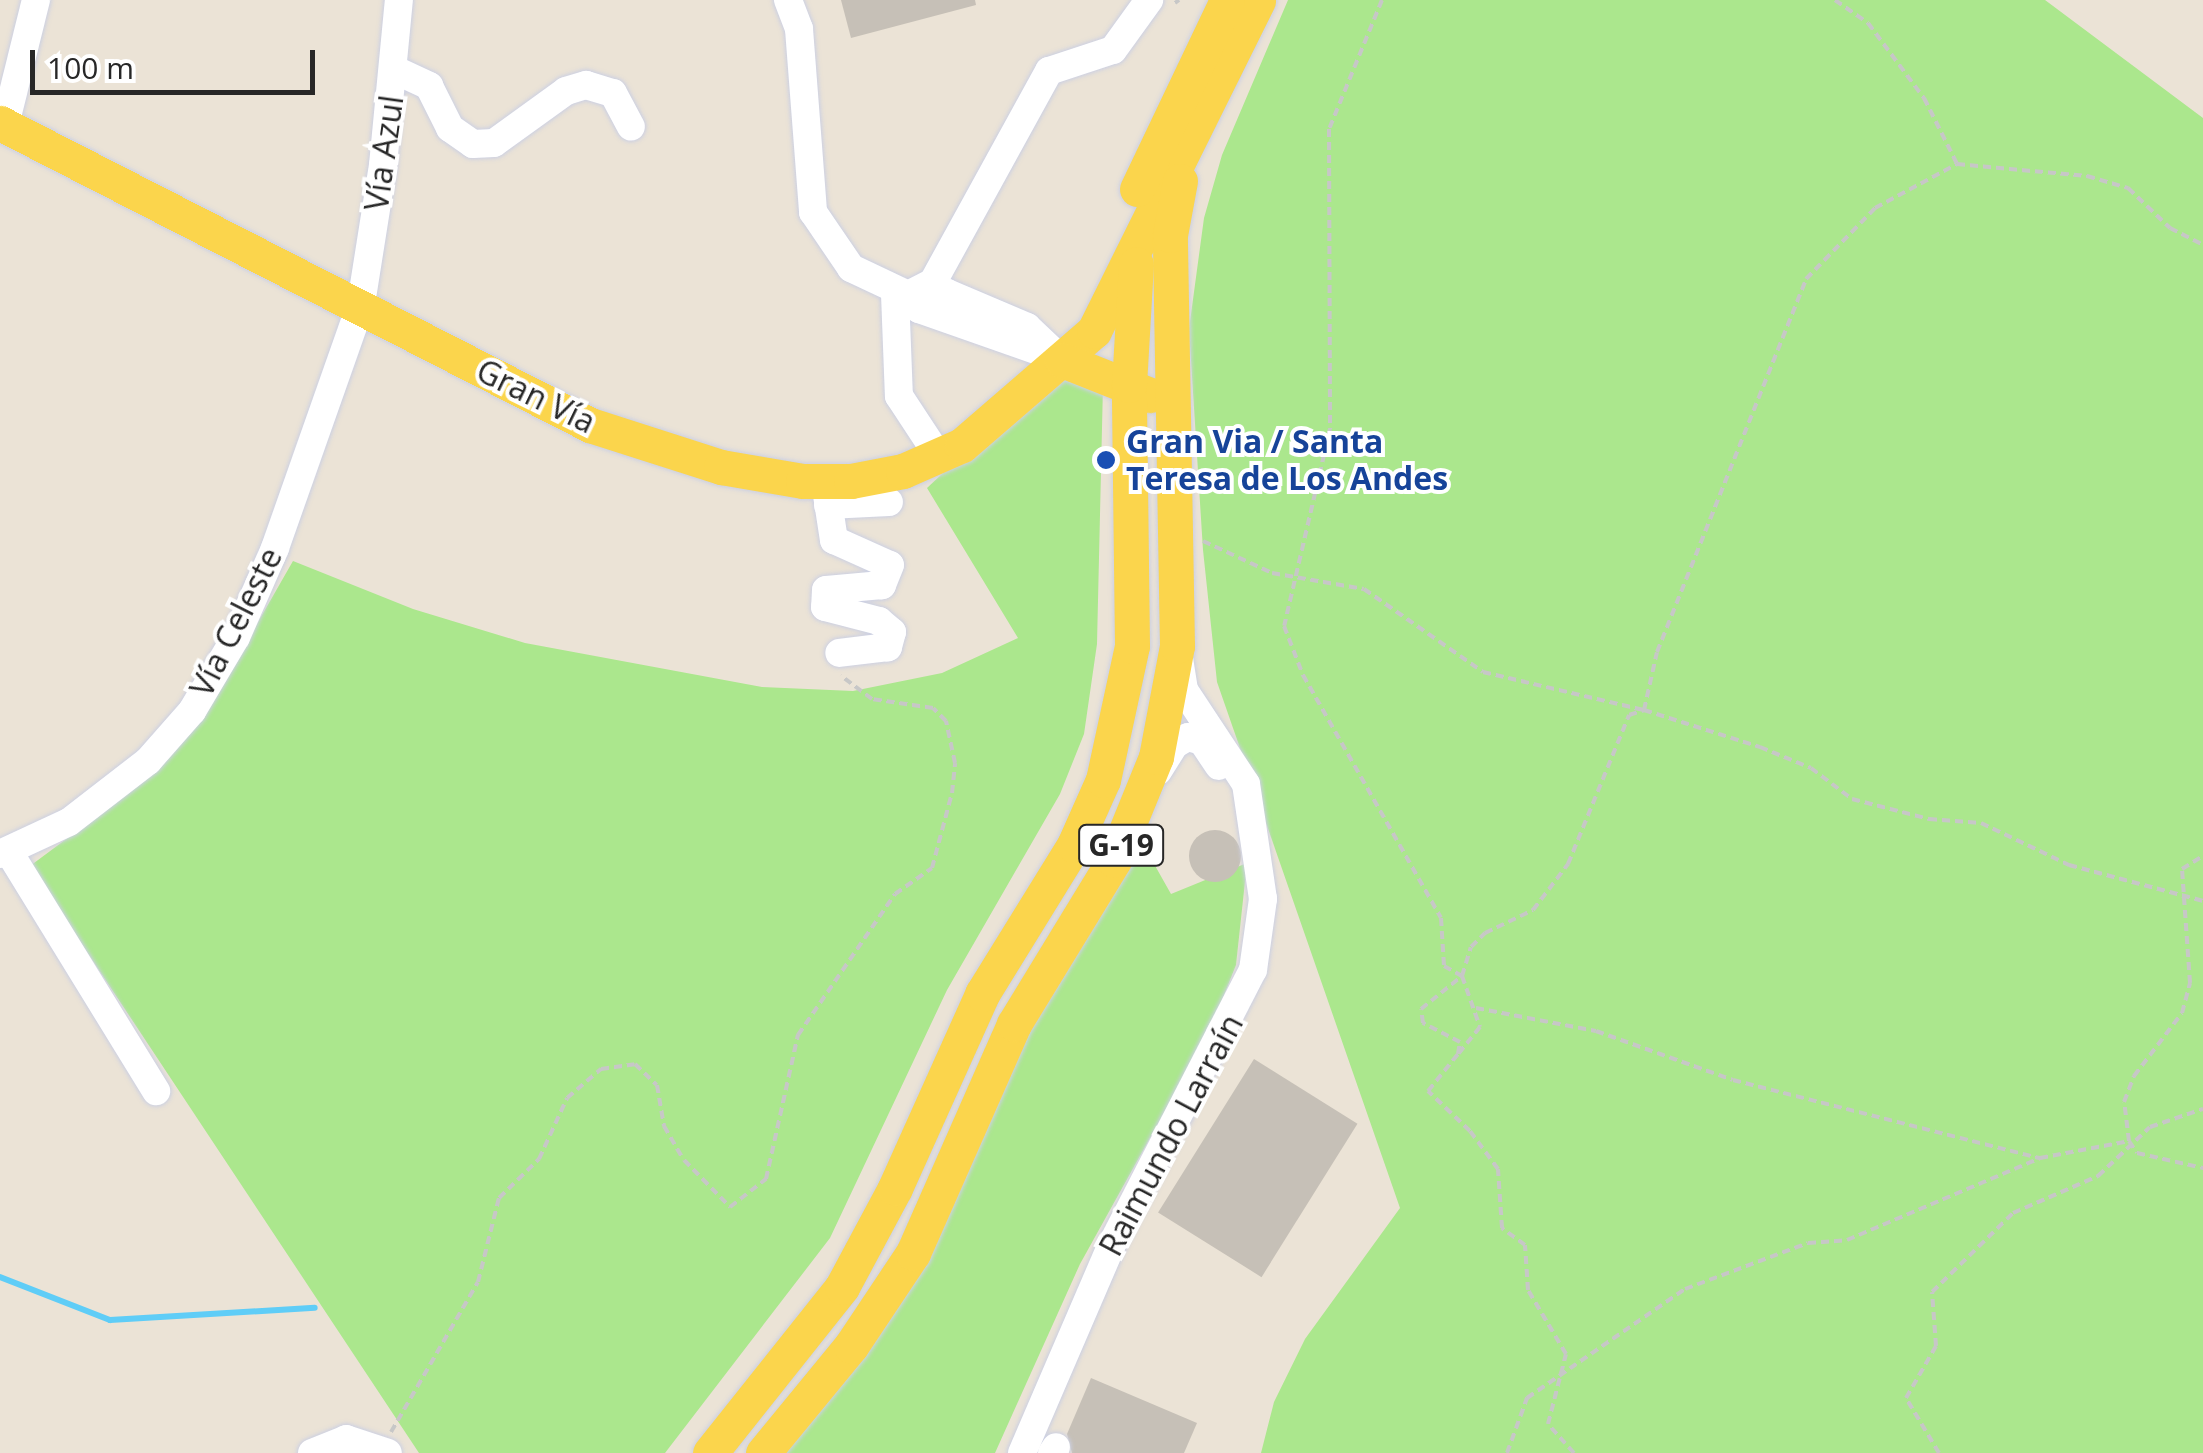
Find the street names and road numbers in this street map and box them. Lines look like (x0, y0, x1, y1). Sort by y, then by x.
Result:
street label: Vía Azul (357, 93, 411, 213)
street label: Gran Vía (471, 351, 601, 441)
street label: Vía Celeste (182, 541, 290, 703)
road number: G-19 (1076, 820, 1166, 870)
street label: Raimundo Larraín (1091, 1008, 1251, 1262)

